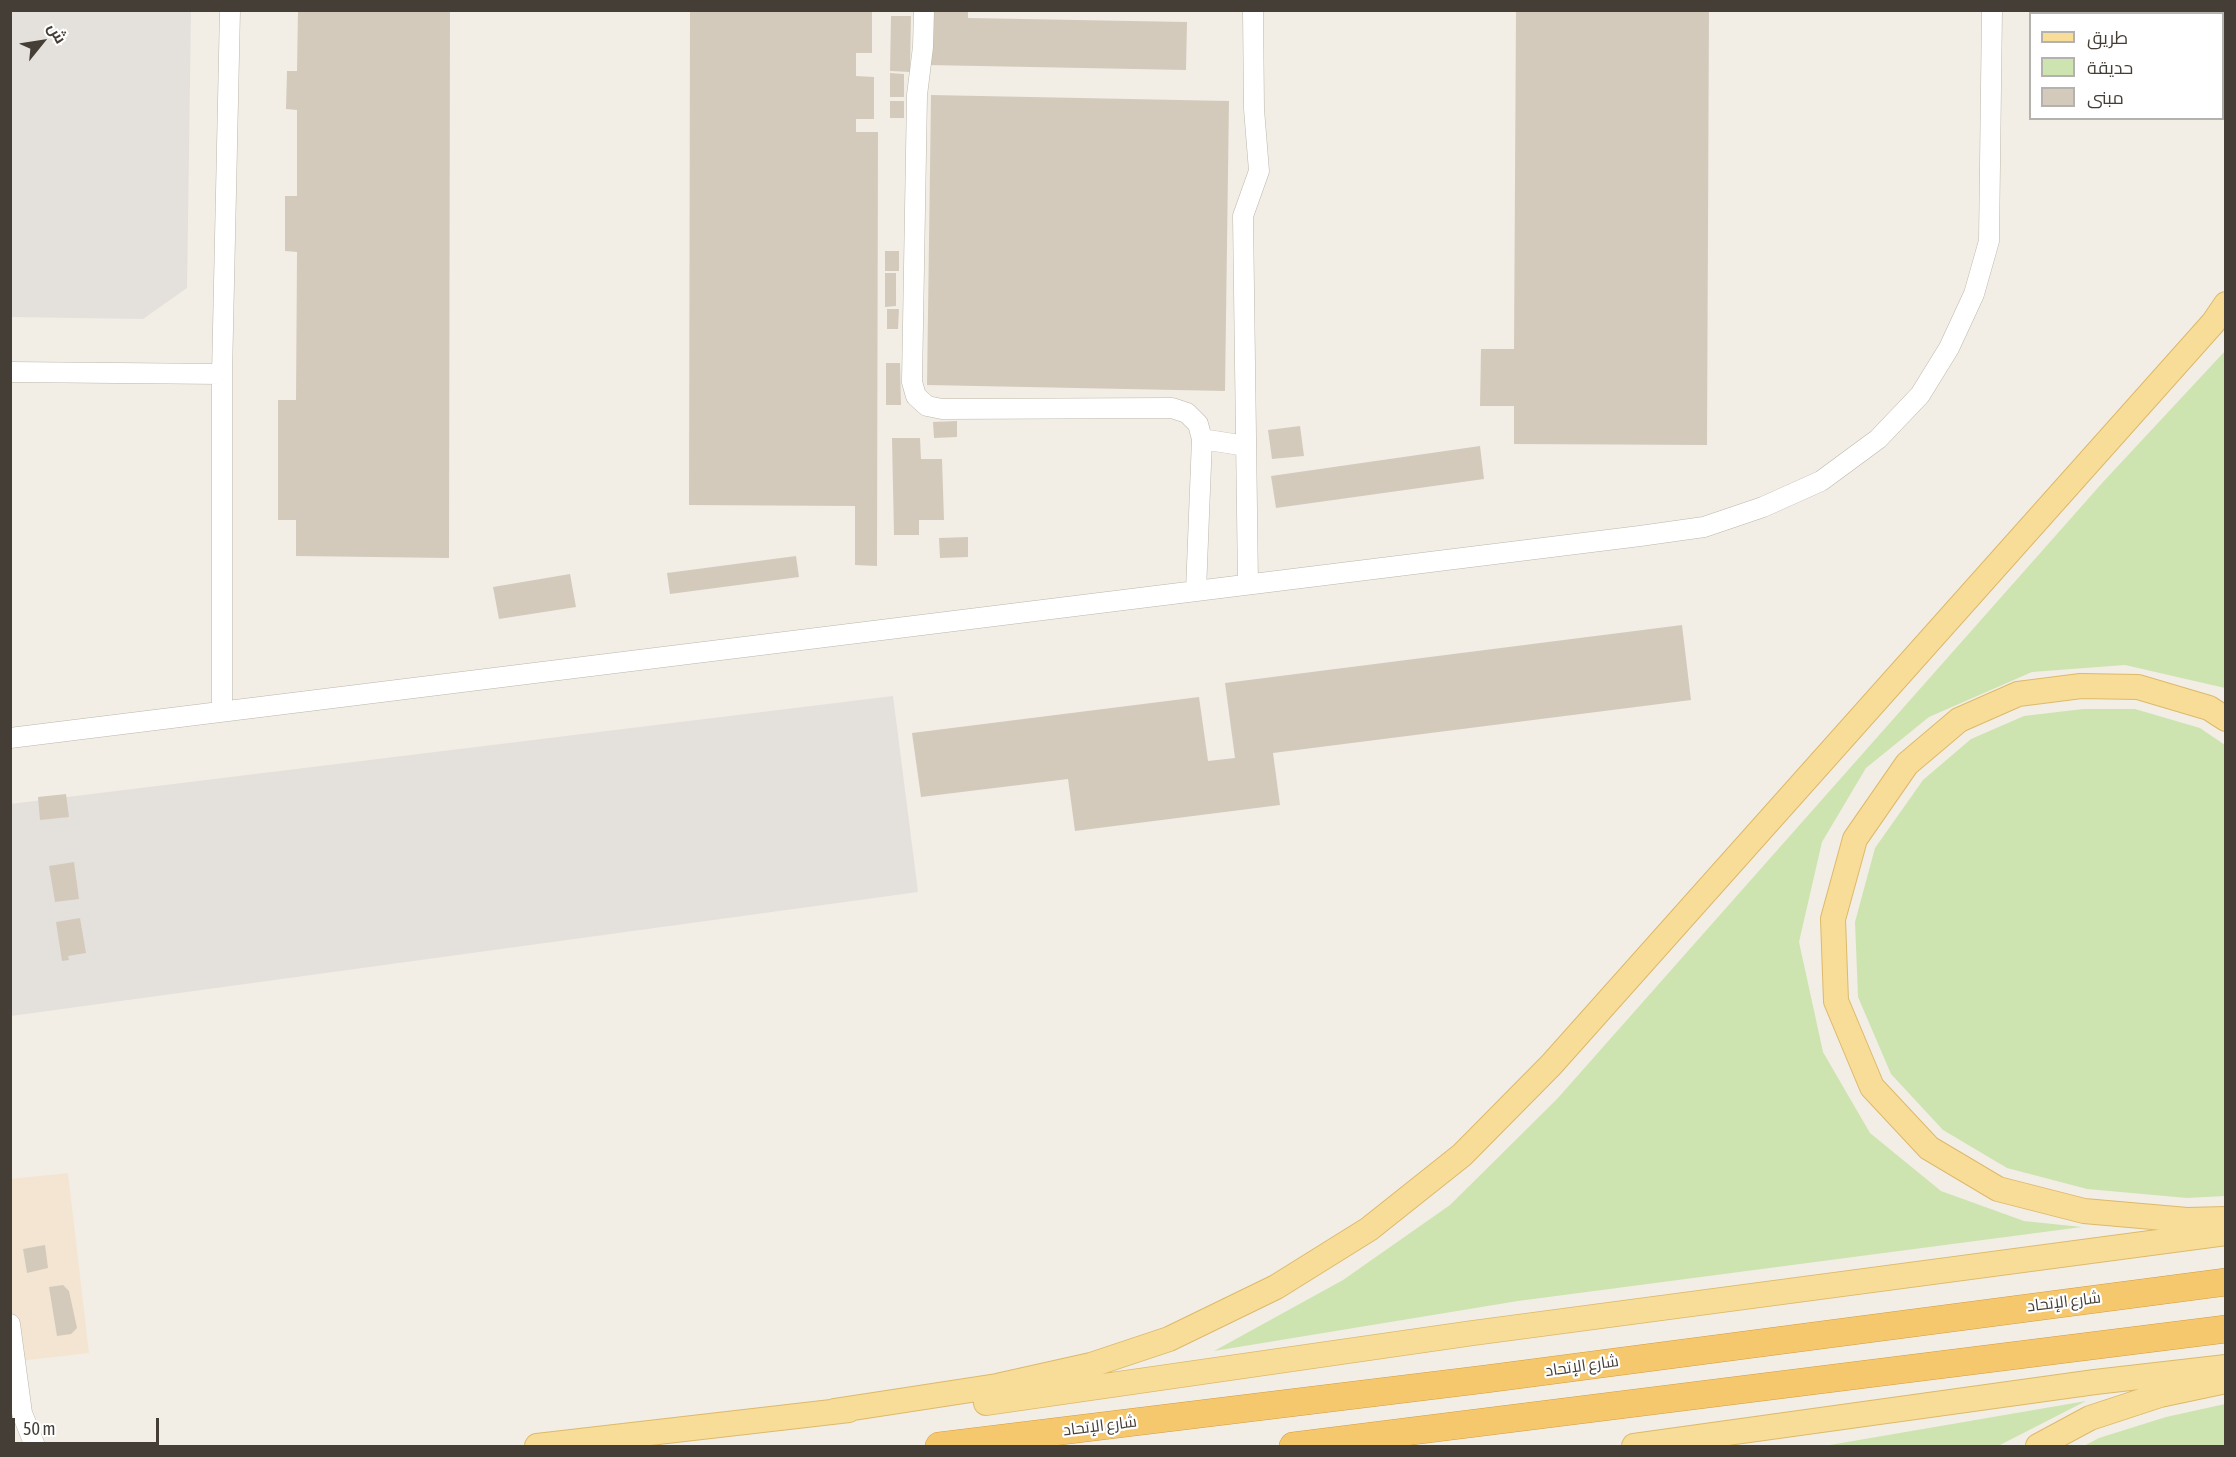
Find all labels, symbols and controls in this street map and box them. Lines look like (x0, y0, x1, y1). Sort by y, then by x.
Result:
north arrow (12, 12, 72, 72)
legend (2029, 12, 2224, 120)
text: ش (45, 20, 71, 46)
text: طريق (2087, 27, 2128, 48)
text: حديقة (2087, 57, 2133, 78)
text: مبنى (2087, 87, 2124, 108)
street label: شارع الإتحاد (2026, 1288, 2102, 1316)
street label: شارع الإتحاد (1544, 1351, 1620, 1381)
scale bar (15, 1406, 162, 1444)
street label: شارع الإتحاد (1062, 1412, 1138, 1440)
text: 50 m (23, 1418, 55, 1439)

